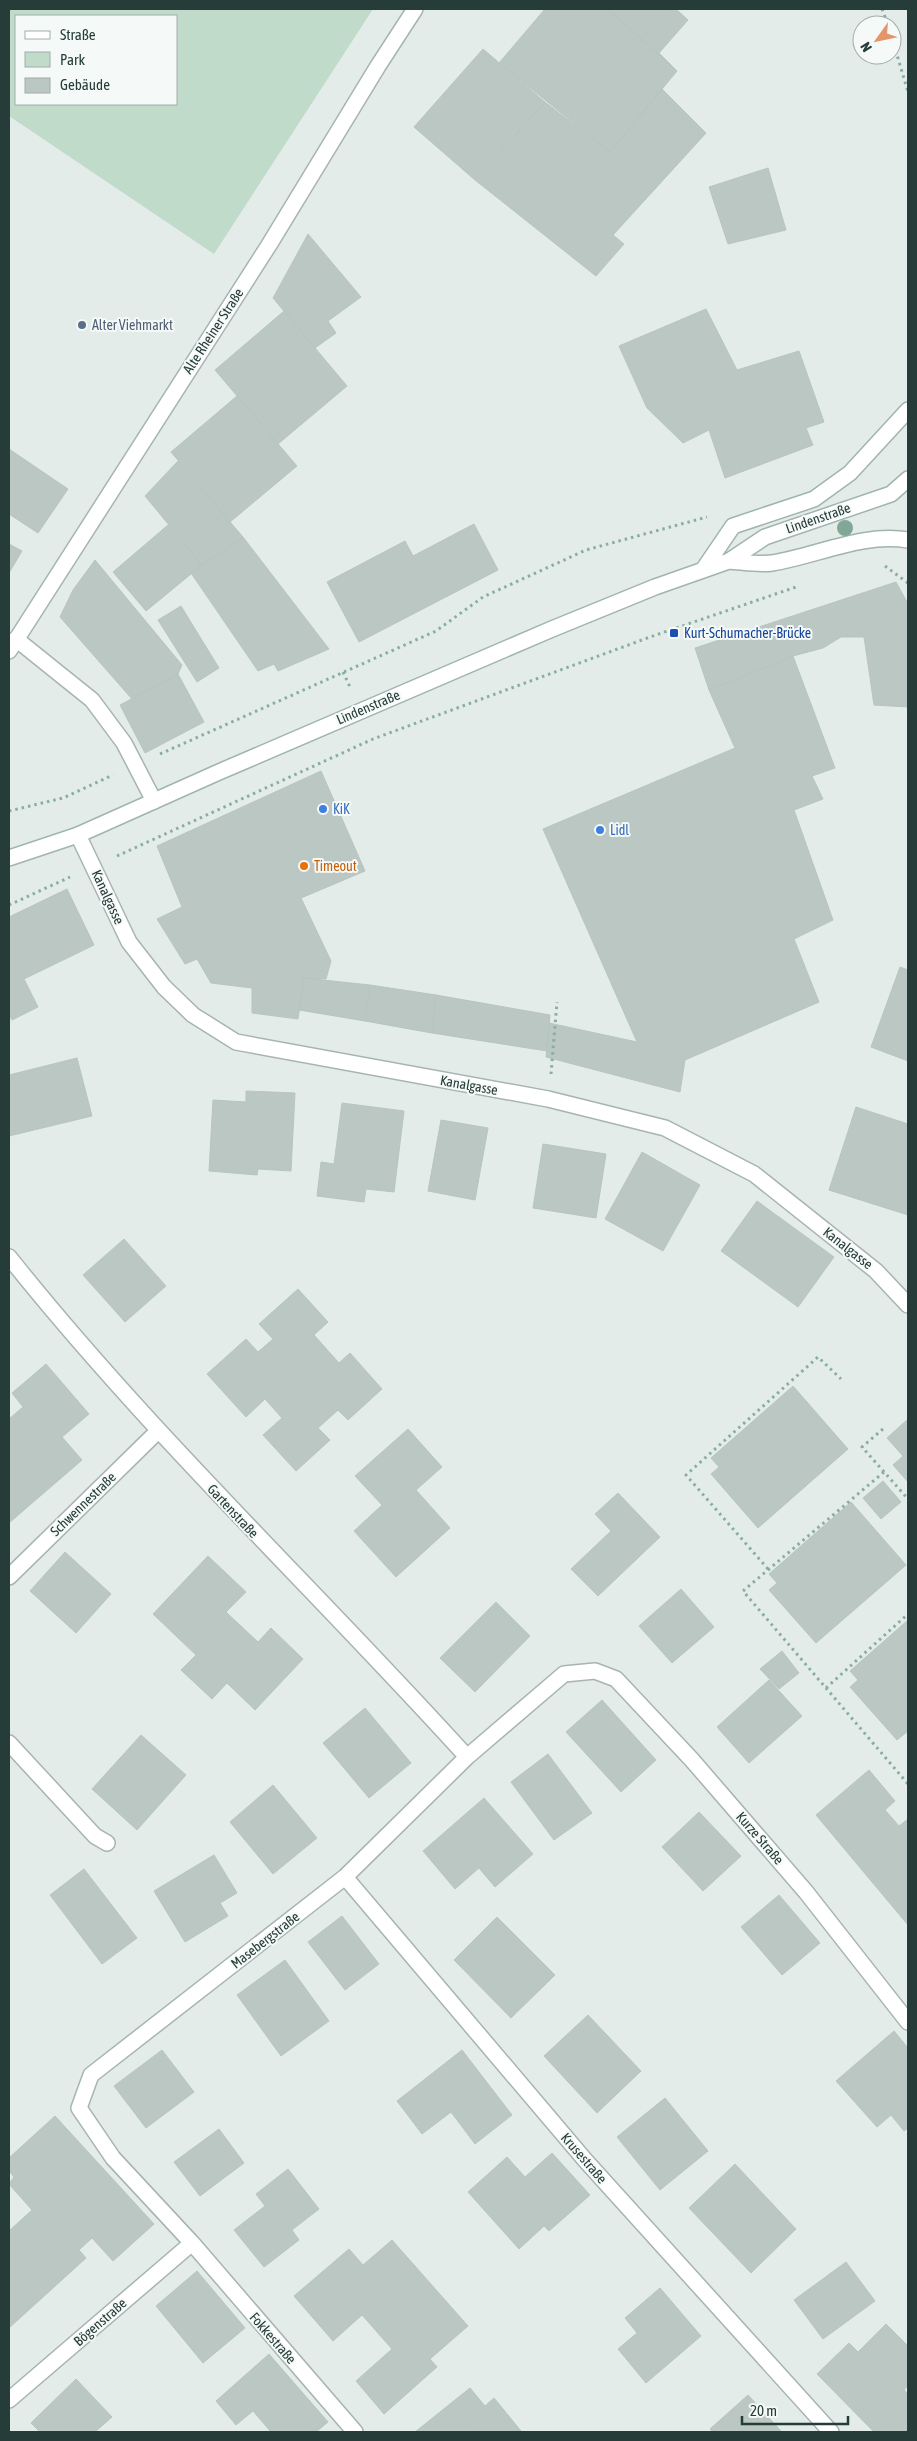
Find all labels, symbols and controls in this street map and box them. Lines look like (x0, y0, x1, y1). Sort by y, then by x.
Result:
legend (15, 15, 178, 105)
north arrow (852, 15, 902, 65)
text: Straße (60, 26, 96, 43)
text: N (857, 39, 875, 55)
text: Park (60, 51, 85, 68)
text: Gebäude (60, 76, 110, 93)
street label: Alte Rheiner Straße (179, 285, 247, 377)
place label: Alter Viehmarkt (92, 317, 173, 333)
marker: Alter Viehmarkt (76, 319, 88, 331)
street label: Lindenstraße (783, 499, 853, 537)
place label: Kurt-Schumacher-Brücke (684, 625, 811, 641)
marker: Kurt-Schumacher-Brücke (668, 627, 680, 639)
street label: Lindenstraße (334, 686, 402, 728)
place label: KiK (333, 801, 350, 817)
marker: KiK (317, 803, 329, 815)
place label: Lidl (610, 822, 629, 838)
marker: Lidl (594, 824, 606, 836)
place label: Timeout (314, 858, 357, 874)
marker: Timeout (298, 860, 310, 872)
street label: Kanalgasse (88, 867, 128, 927)
street label: Kanalgasse (439, 1072, 499, 1098)
street label: Kanalgasse (820, 1224, 876, 1272)
street label: Schwennestraße (47, 1469, 119, 1539)
street label: Gartenstraße (204, 1481, 262, 1541)
street label: Kurze Straße (733, 1809, 787, 1867)
street label: Masebergstraße (228, 1908, 302, 1972)
street label: Krusestraße (558, 2130, 610, 2186)
street label: Bögenstraße (70, 2295, 130, 2349)
street label: Fokkestraße (246, 2309, 300, 2367)
scale bar (742, 2394, 848, 2426)
text: 20 m (750, 2402, 777, 2419)

